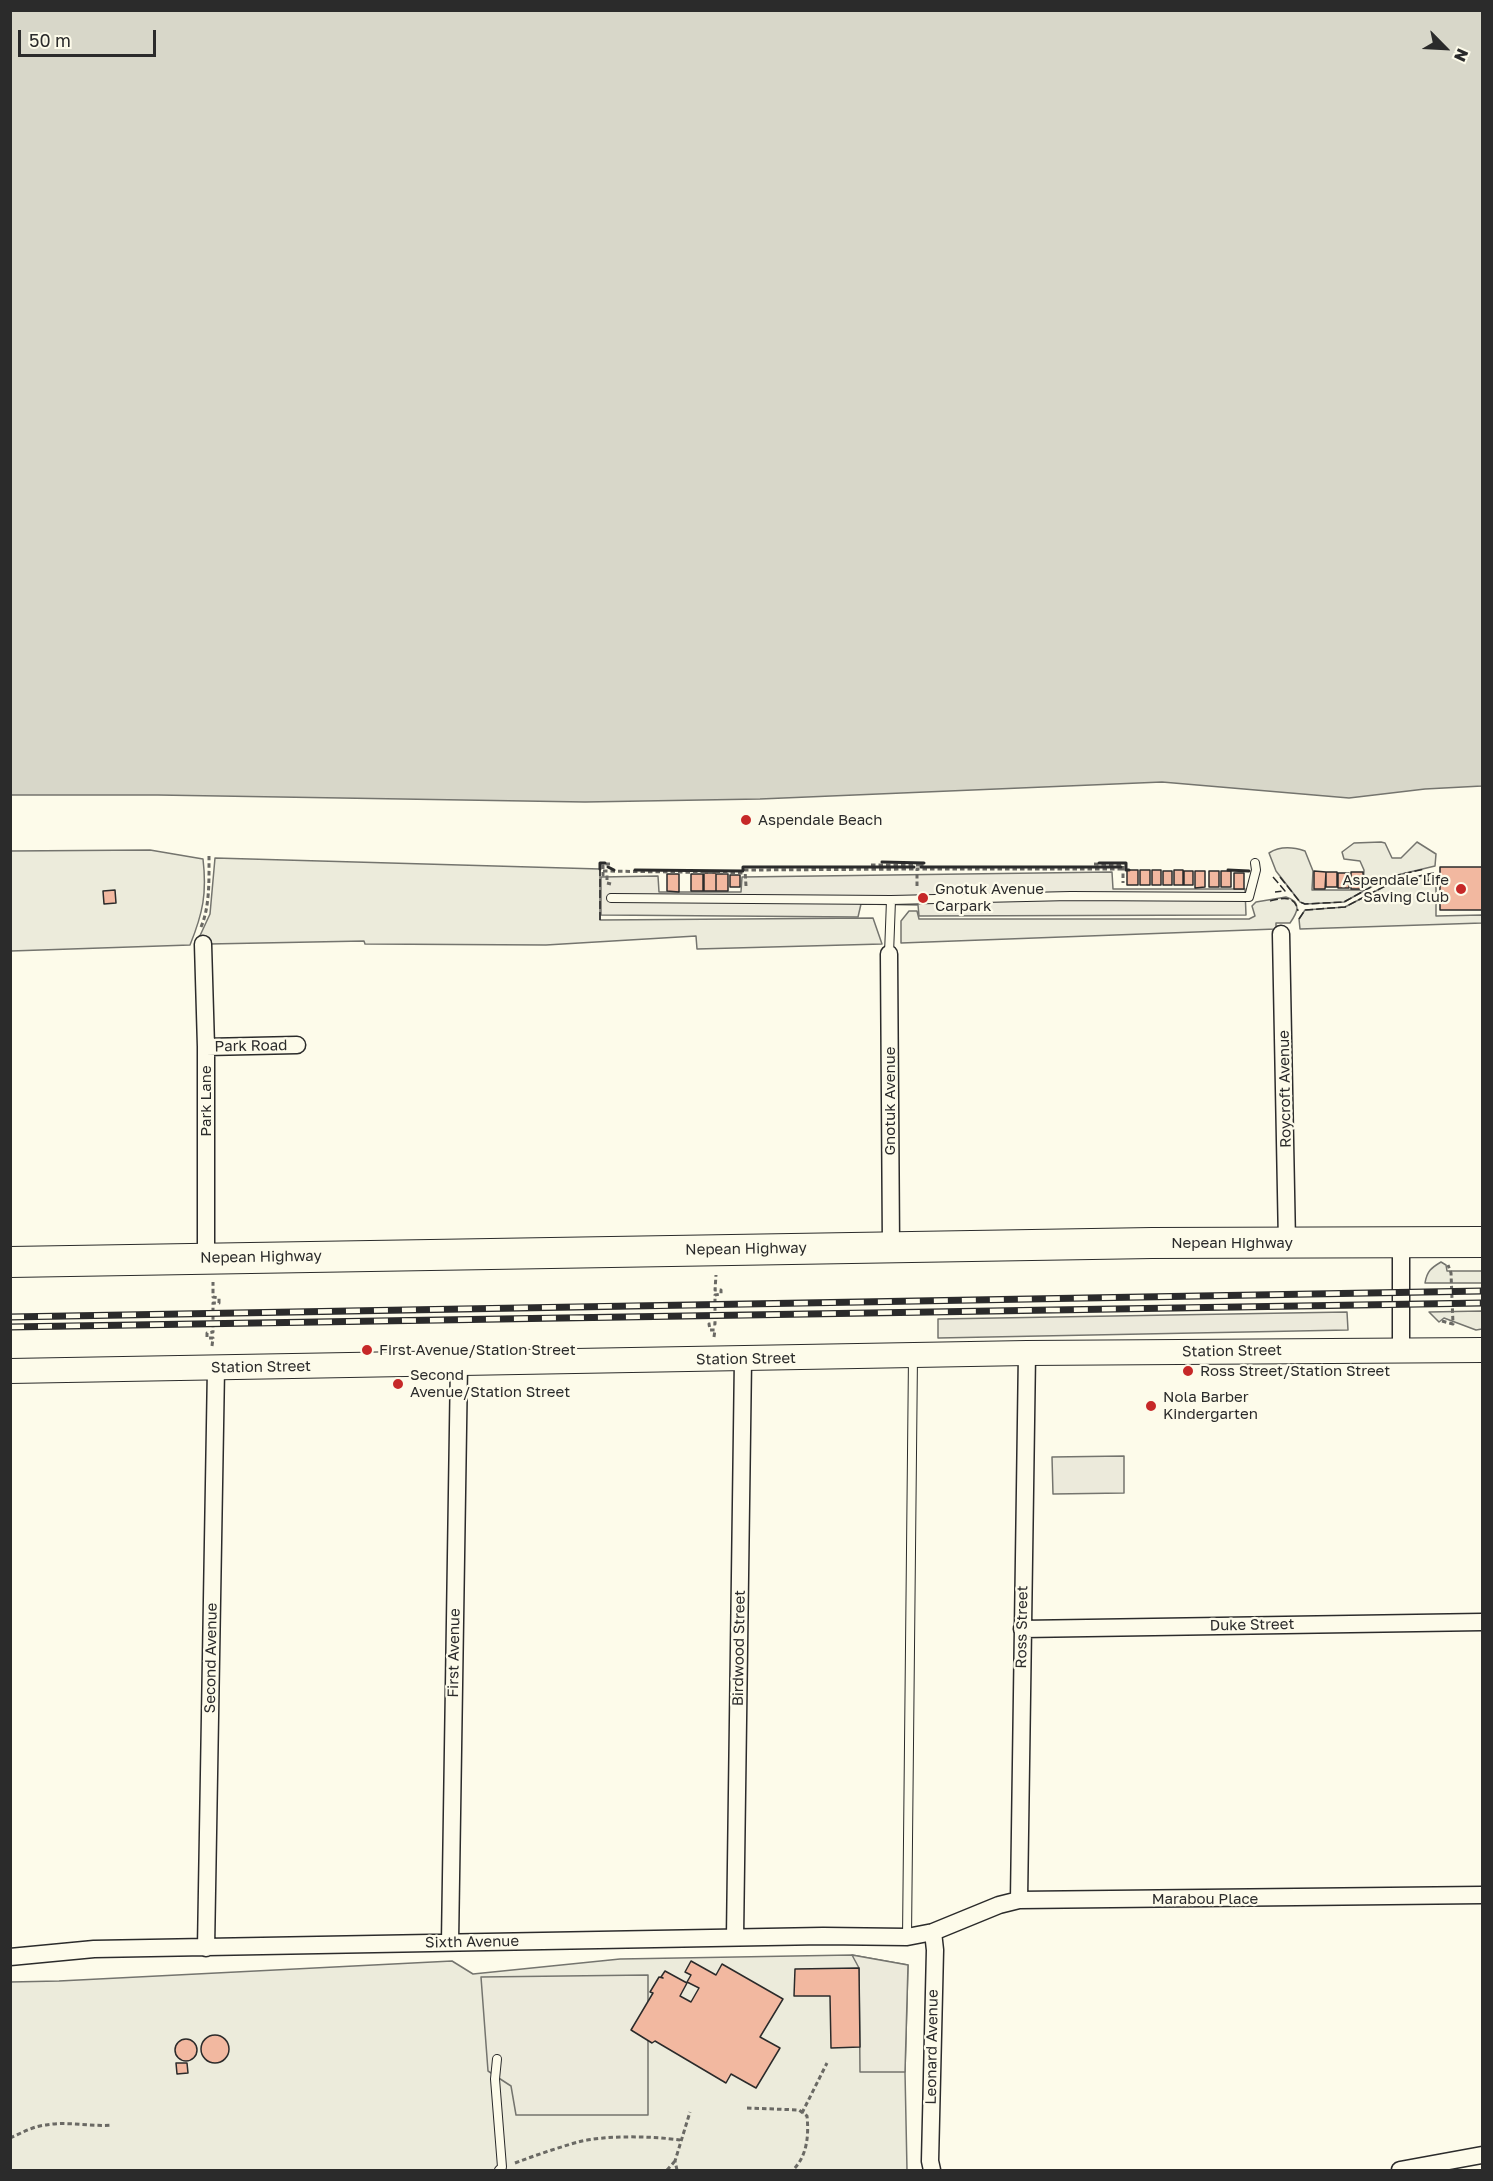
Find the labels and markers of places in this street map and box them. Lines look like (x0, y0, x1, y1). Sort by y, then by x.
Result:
place label: Aspendale Beach (758, 811, 882, 829)
marker: Aspendale Beach (739, 813, 753, 827)
place label: Aspendale Life Saving Club (1343, 871, 1449, 906)
place label: Gnotuk Avenue Carpark (935, 880, 1044, 915)
marker: Aspendale Life Saving Club (1454, 882, 1468, 896)
marker: Gnotuk Avenue Carpark (916, 891, 930, 905)
place label: First Avenue/Station Street (379, 1341, 576, 1359)
marker: First Avenue/Station Street (360, 1343, 374, 1357)
place label: Ross Street/Station Street (1200, 1362, 1390, 1380)
marker: Ross Street/Station Street (1181, 1364, 1195, 1378)
place label: Second Avenue/Station Street (410, 1366, 570, 1401)
marker: Second Avenue/Station Street (391, 1377, 405, 1391)
place label: Nola Barber Kindergarten (1163, 1388, 1258, 1423)
marker: Nola Barber Kindergarten (1144, 1399, 1158, 1413)

